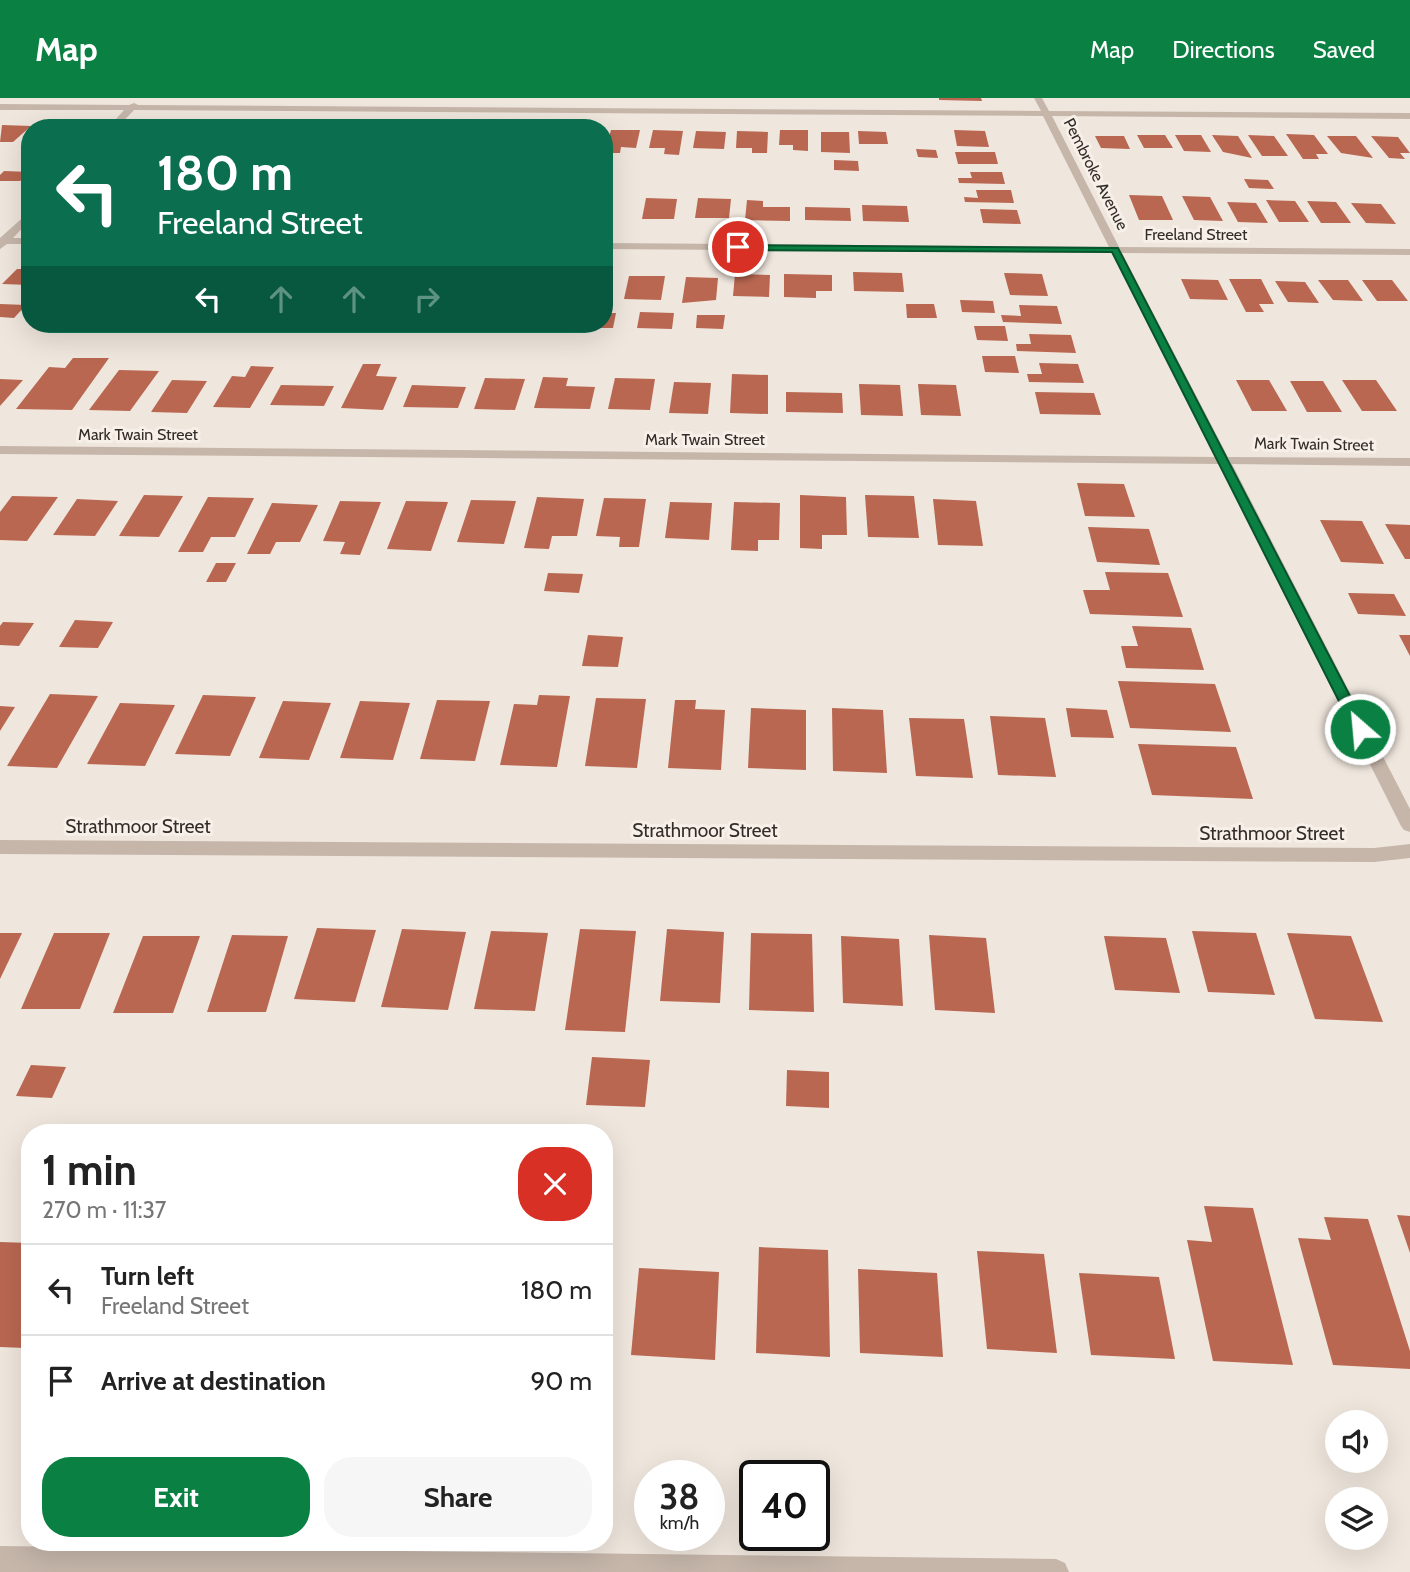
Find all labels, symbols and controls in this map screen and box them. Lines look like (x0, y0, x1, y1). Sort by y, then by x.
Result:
text: Map (35, 29, 98, 69)
text: Map (1090, 35, 1134, 64)
text: Directions (1172, 35, 1275, 64)
text: Saved (1313, 35, 1375, 64)
street label: Pembroke Avenue (1060, 115, 1132, 233)
text: 180 m (157, 143, 293, 202)
icon: left (42, 147, 133, 238)
text: Freeland Street (157, 203, 363, 242)
pin (708, 217, 768, 277)
street label: Freeland Street (1145, 225, 1248, 244)
icon: arrive (719, 228, 757, 266)
icon: left (189, 280, 227, 318)
icon: ahead (262, 280, 300, 318)
icon: ahead (335, 280, 373, 318)
icon: right (408, 280, 446, 318)
street label: Mark Twain Street (78, 425, 199, 444)
street label: Mark Twain Street (645, 430, 766, 449)
street label: Mark Twain Street (1254, 433, 1375, 455)
position arrow (1323, 692, 1397, 766)
street label: Strathmoor Street (65, 815, 211, 838)
street label: Strathmoor Street (632, 819, 778, 842)
street label: Strathmoor Street (1199, 822, 1345, 845)
text: 1 min (42, 1144, 137, 1196)
button: close (518, 1147, 592, 1221)
text: 270 m · 11:37 (42, 1196, 166, 1224)
text: Turn left (101, 1260, 194, 1292)
icon: left (42, 1271, 80, 1309)
text: 180 m (521, 1274, 592, 1306)
text: Freeland Street (101, 1292, 249, 1320)
icon: arrive (42, 1362, 80, 1400)
text: Arrive at destination (101, 1365, 326, 1397)
text: 90 m (530, 1365, 592, 1397)
map controls (1325, 1410, 1388, 1550)
button: sound (1325, 1410, 1388, 1473)
button: Exit (42, 1457, 310, 1537)
button: Share (324, 1457, 592, 1537)
speed limit sign: 40 (739, 1460, 830, 1551)
text: 38 (659, 1475, 700, 1518)
button: layers (1325, 1487, 1388, 1550)
text: km/h (660, 1512, 699, 1534)

